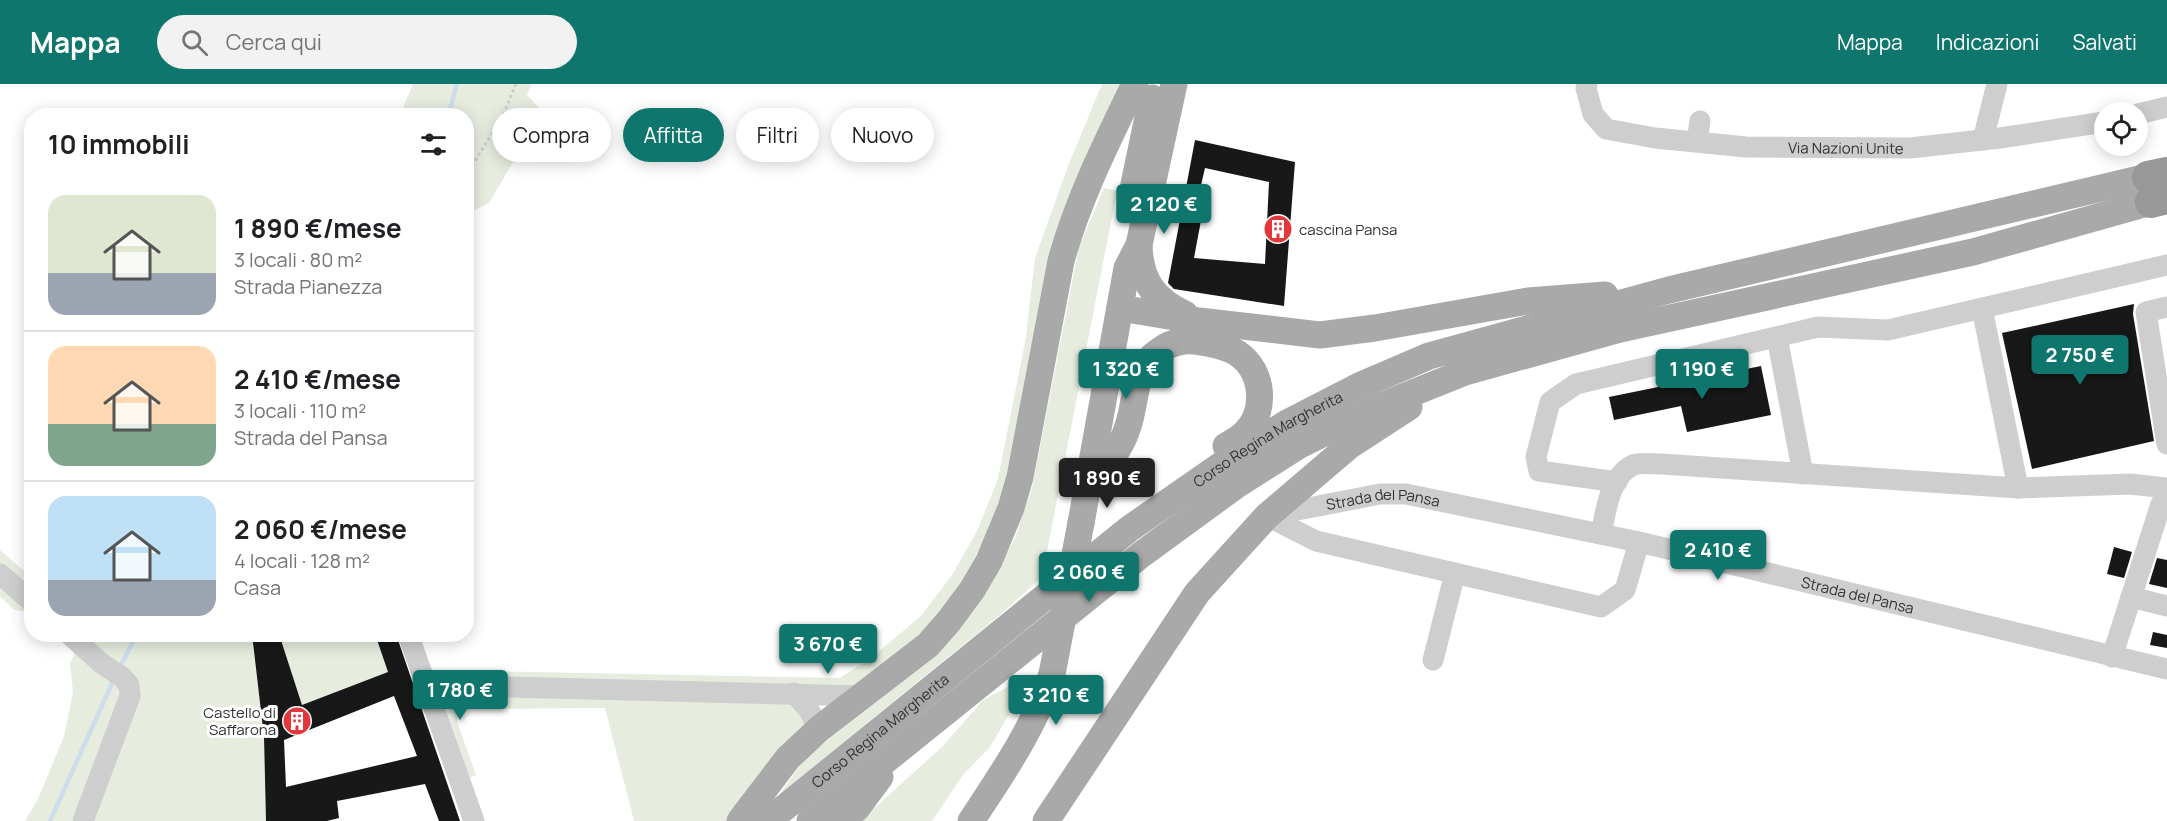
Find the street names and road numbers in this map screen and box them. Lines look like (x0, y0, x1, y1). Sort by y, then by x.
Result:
street label: Via Nazioni Unite (1788, 137, 1904, 158)
street label: Corso Regina Margherita (1189, 386, 1346, 492)
street label: Strada del Pansa (1324, 483, 1442, 515)
street label: Strada del Pansa (1799, 571, 1916, 618)
street label: Corso Regina Margherita (807, 668, 953, 792)

